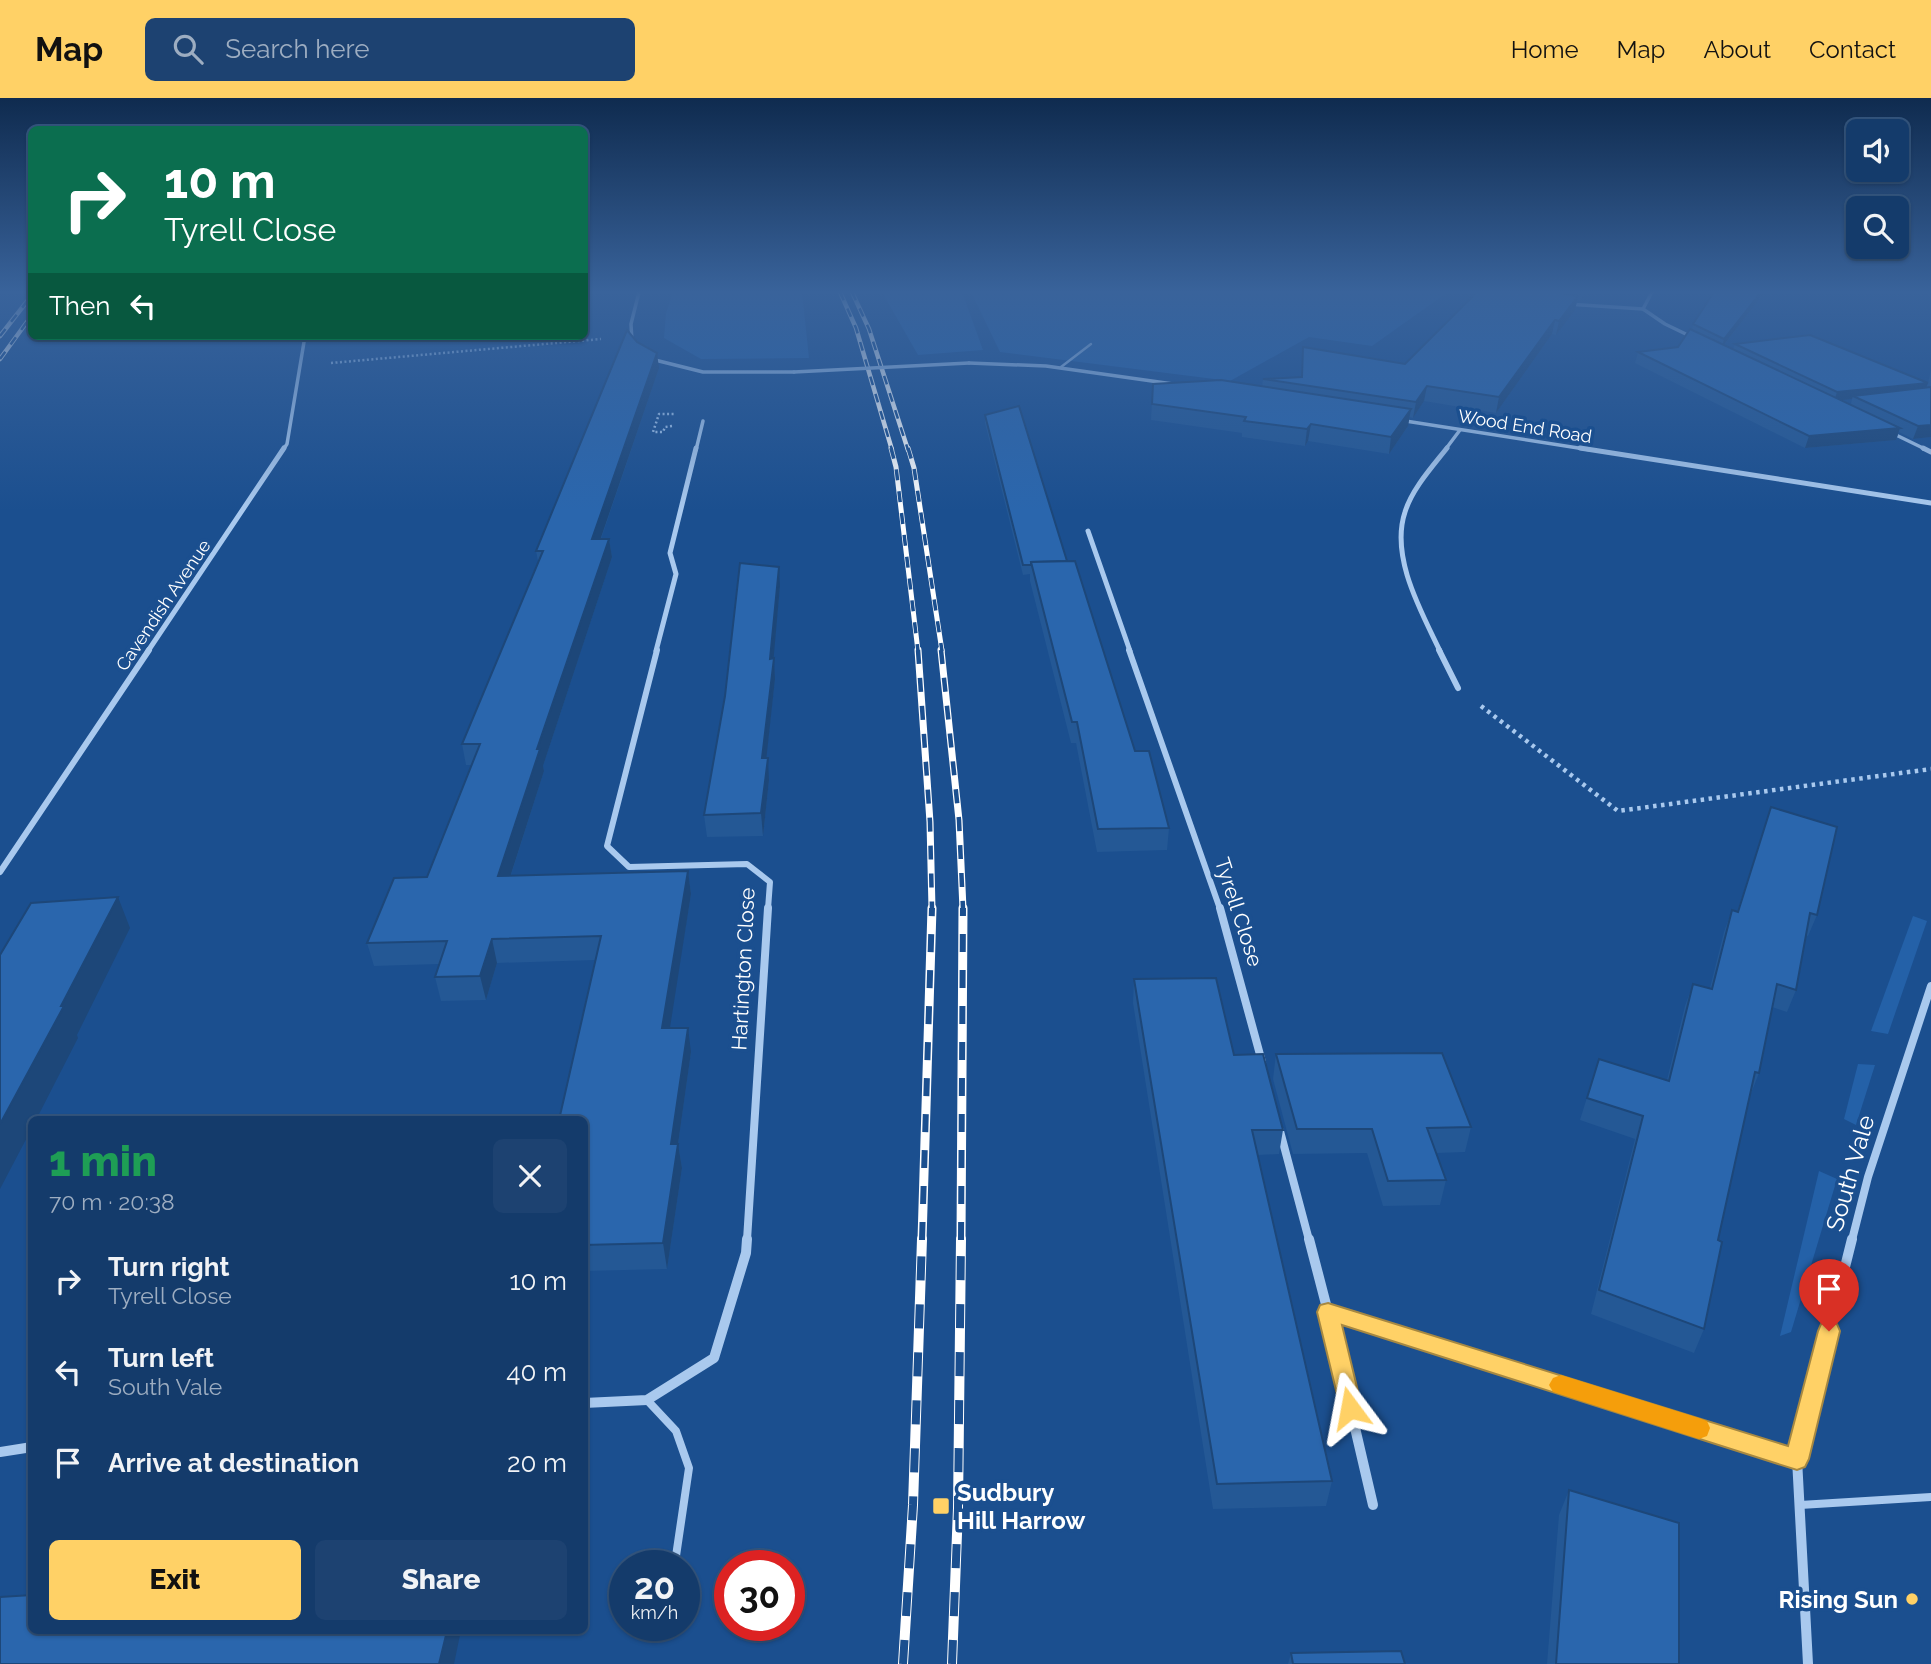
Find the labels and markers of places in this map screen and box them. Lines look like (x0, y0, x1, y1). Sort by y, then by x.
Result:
pin (1799, 1259, 1859, 1331)
place label: Sudbury Hill Harrow (957, 1478, 1086, 1535)
marker: Sudbury Hill Harrow (931, 1496, 951, 1516)
place label: Rising Sun (1779, 1585, 1898, 1614)
marker: Rising Sun (1904, 1591, 1920, 1607)

